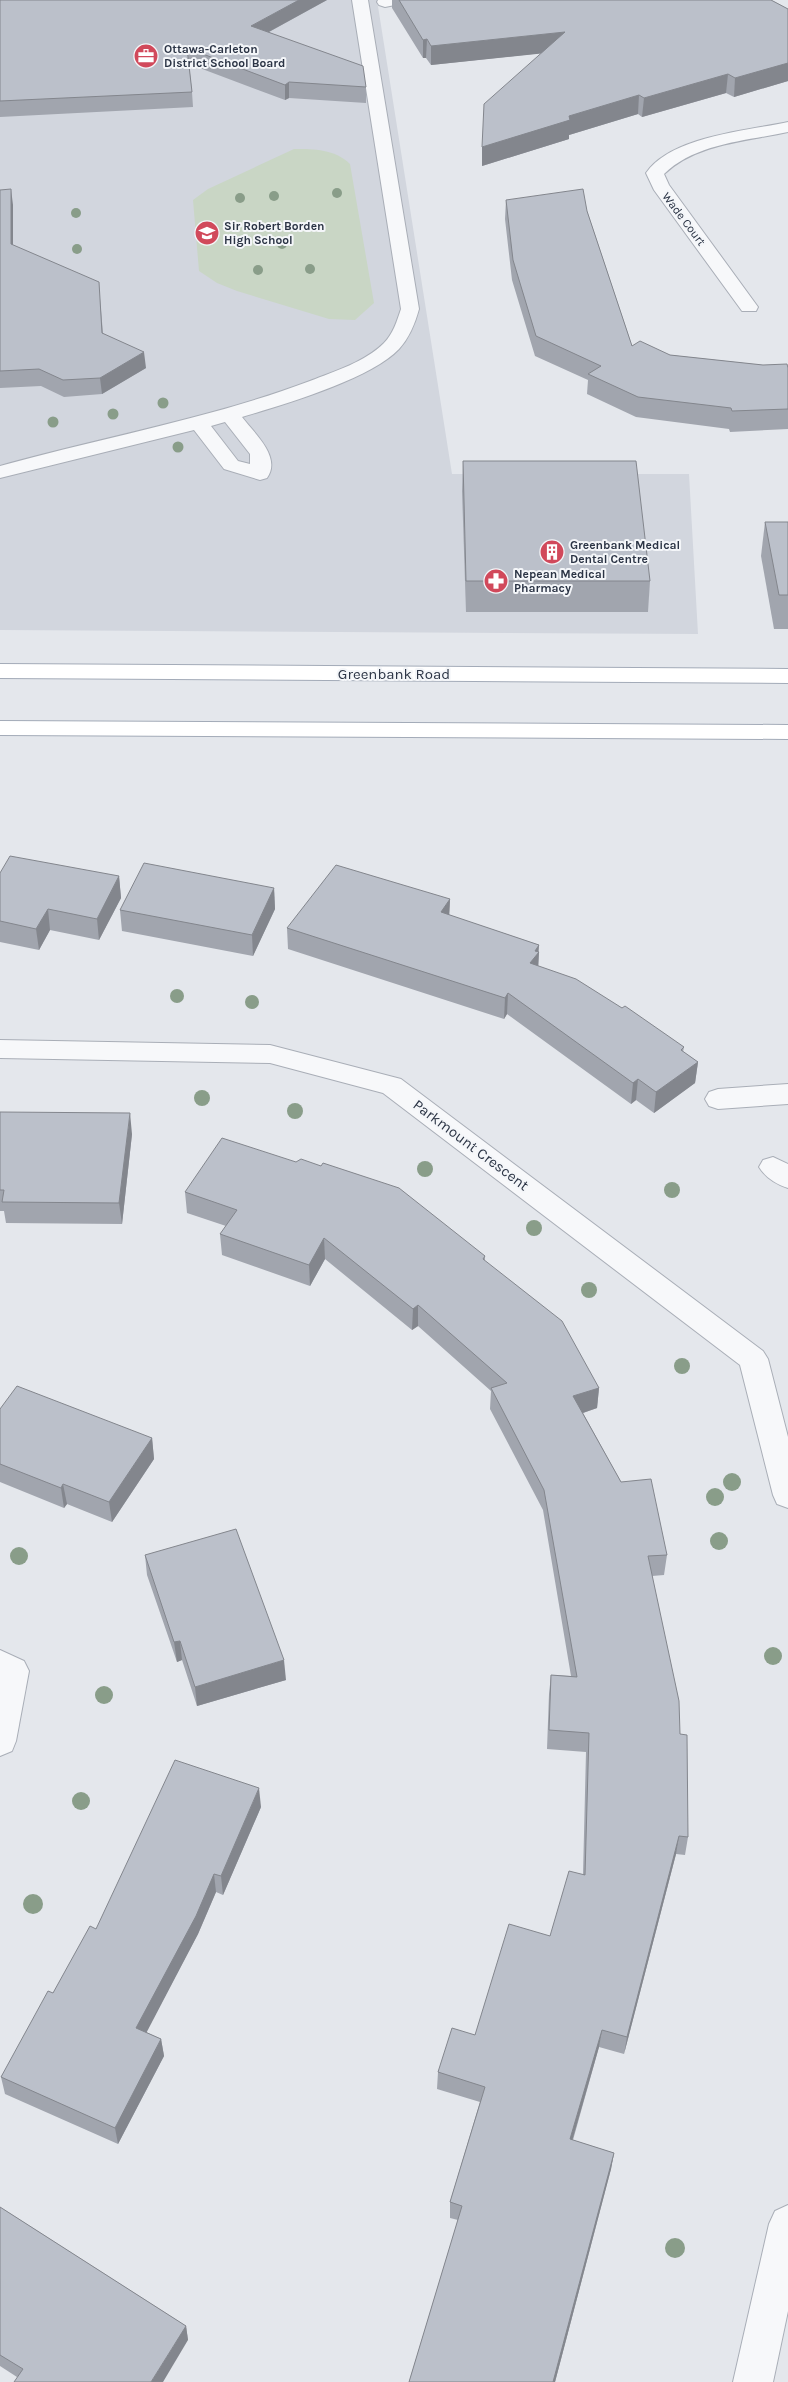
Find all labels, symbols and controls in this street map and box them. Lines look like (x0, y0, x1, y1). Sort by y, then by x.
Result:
place label: Ottawa-Carleton District School Board (164, 42, 285, 70)
office icon: Ottawa-Carleton District School Board (133, 43, 159, 69)
street label: Wade Court (659, 190, 709, 249)
place label: Sir Robert Borden High School (224, 219, 325, 247)
school or university icon: Sir Robert Borden High School (194, 220, 220, 246)
place label: Greenbank Medical Dental Centre (570, 538, 680, 566)
building icon: Greenbank Medical Dental Centre (539, 539, 565, 565)
place label: Nepean Medical Pharmacy (514, 567, 605, 595)
pharmacy icon: Nepean Medical Pharmacy (483, 568, 509, 594)
street label: Greenbank Road (338, 665, 450, 683)
street label: Parkmount Crescent (410, 1096, 533, 1195)

